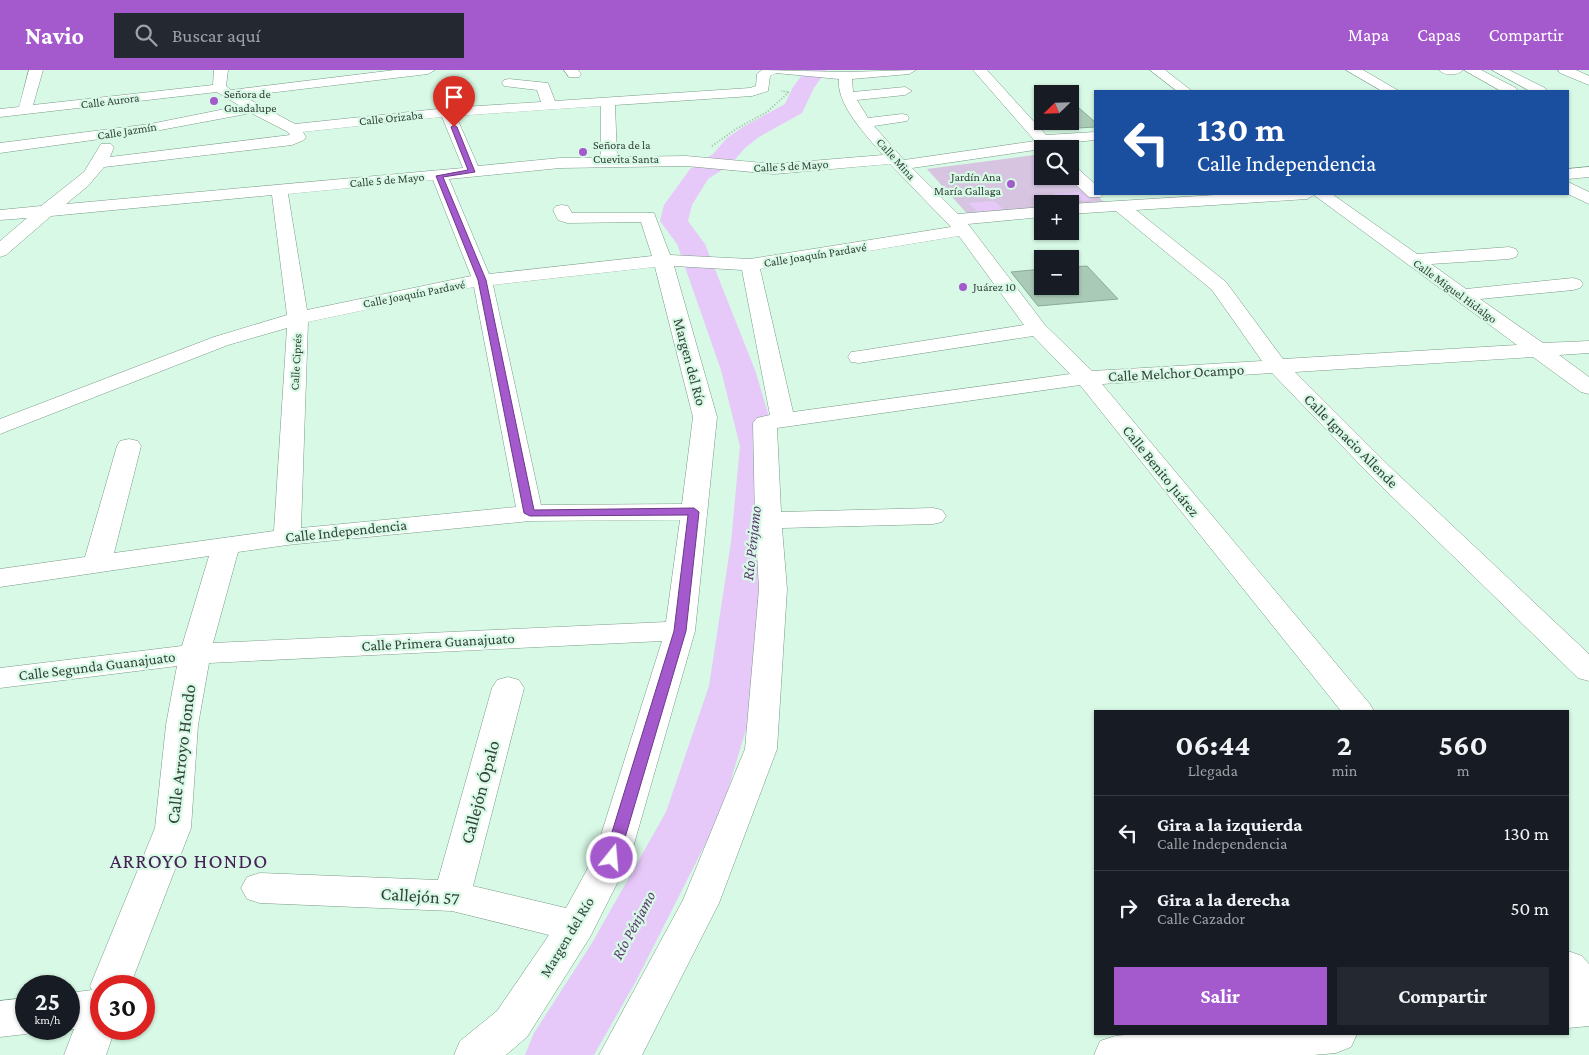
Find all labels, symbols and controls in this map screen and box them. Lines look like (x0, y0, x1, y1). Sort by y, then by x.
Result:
search box (114, 13, 464, 58)
icon: search (132, 21, 160, 49)
text: Navio (25, 22, 84, 49)
text: Buscar aquí (172, 25, 260, 46)
text: Mapa (1348, 25, 1389, 45)
text: Capas (1417, 25, 1461, 45)
text: Compartir (1489, 25, 1564, 45)
pin (433, 76, 475, 127)
icon: arrive (440, 83, 468, 111)
north arrow (1034, 85, 1079, 130)
map controls (1034, 85, 1079, 295)
place label: Señora de Guadalupe (224, 87, 276, 115)
street label: Calle Aurora (80, 90, 141, 112)
marker: Señora de Guadalupe (208, 95, 220, 107)
street label: Calle Orizaba (358, 108, 424, 128)
icon: left (1114, 110, 1179, 175)
text: 130 m (1197, 110, 1285, 149)
street label: Calle Jazmín (96, 119, 158, 143)
street label: Calle Mina (874, 135, 919, 183)
place label: Señora de la Cuevita Santa (593, 138, 660, 166)
button: search (1034, 140, 1079, 185)
marker: Señora de la Cuevita Santa (577, 146, 589, 158)
text: Calle Independencia (1197, 151, 1376, 176)
street label: Calle 5 de Mayo (753, 157, 829, 175)
street label: Calle 5 de Mayo (349, 170, 425, 190)
place label: Jardín Ana María Gallaga (934, 170, 1001, 198)
marker: Jardín Ana María Gallaga (1005, 178, 1017, 190)
button: + (1034, 195, 1079, 240)
street label: Calle Joaquín Pardavé (763, 240, 867, 270)
button: − (1034, 250, 1079, 295)
street label: Calle Miguel Hidalgo (1410, 256, 1500, 326)
street label: Calle Joaquín Pardavé (362, 277, 466, 311)
place label: Juárez 10 (972, 280, 1016, 294)
marker: Juárez 10 (957, 281, 969, 293)
street label: Margen del Río (670, 316, 709, 408)
street label: Calle Ciprés (288, 333, 304, 391)
street label: Calle Melchor Ocampo (1107, 361, 1245, 386)
street label: Calle Ignacio Allende (1300, 391, 1401, 492)
street label: Calle Benito Juárez (1119, 422, 1203, 520)
water label: Río Pénjamo (739, 505, 765, 581)
street label: Calle Independencia (284, 517, 408, 546)
street label: Calle Primera Guanajuato (361, 630, 515, 655)
street label: Calle Segunda Guanajuato (18, 648, 176, 685)
street label: Calle Arroyo Hondo (163, 683, 199, 825)
text: 06:44 (1175, 728, 1250, 761)
text: 2 (1337, 728, 1352, 761)
text: 560 (1439, 728, 1488, 761)
street label: Callejón Ópalo (457, 738, 504, 846)
text: Llegada (1188, 762, 1238, 779)
text: min (1332, 762, 1357, 779)
text: m (1457, 762, 1470, 779)
text: Gira a la izquierda (1157, 814, 1303, 835)
icon: left (1114, 819, 1142, 847)
text: 130 m (1504, 823, 1549, 844)
position arrow (585, 831, 637, 883)
text: Calle Independencia (1157, 835, 1287, 852)
district label: ARROYO HONDO (110, 849, 268, 873)
street label: Callejón 57 (380, 883, 460, 910)
water label: Río Pénjamo (608, 888, 659, 963)
text: Gira a la derecha (1157, 889, 1290, 910)
street label: Margen del Río (537, 894, 598, 980)
icon: right (1114, 894, 1142, 922)
text: 50 m (1510, 898, 1549, 919)
text: Calle Cazador (1157, 910, 1245, 927)
button: Salir (1114, 967, 1327, 1025)
button: Compartir (1337, 967, 1549, 1025)
speed limit sign: 30 (90, 975, 155, 1040)
text: 25 (35, 988, 60, 1015)
text: km/h (35, 1013, 60, 1027)

